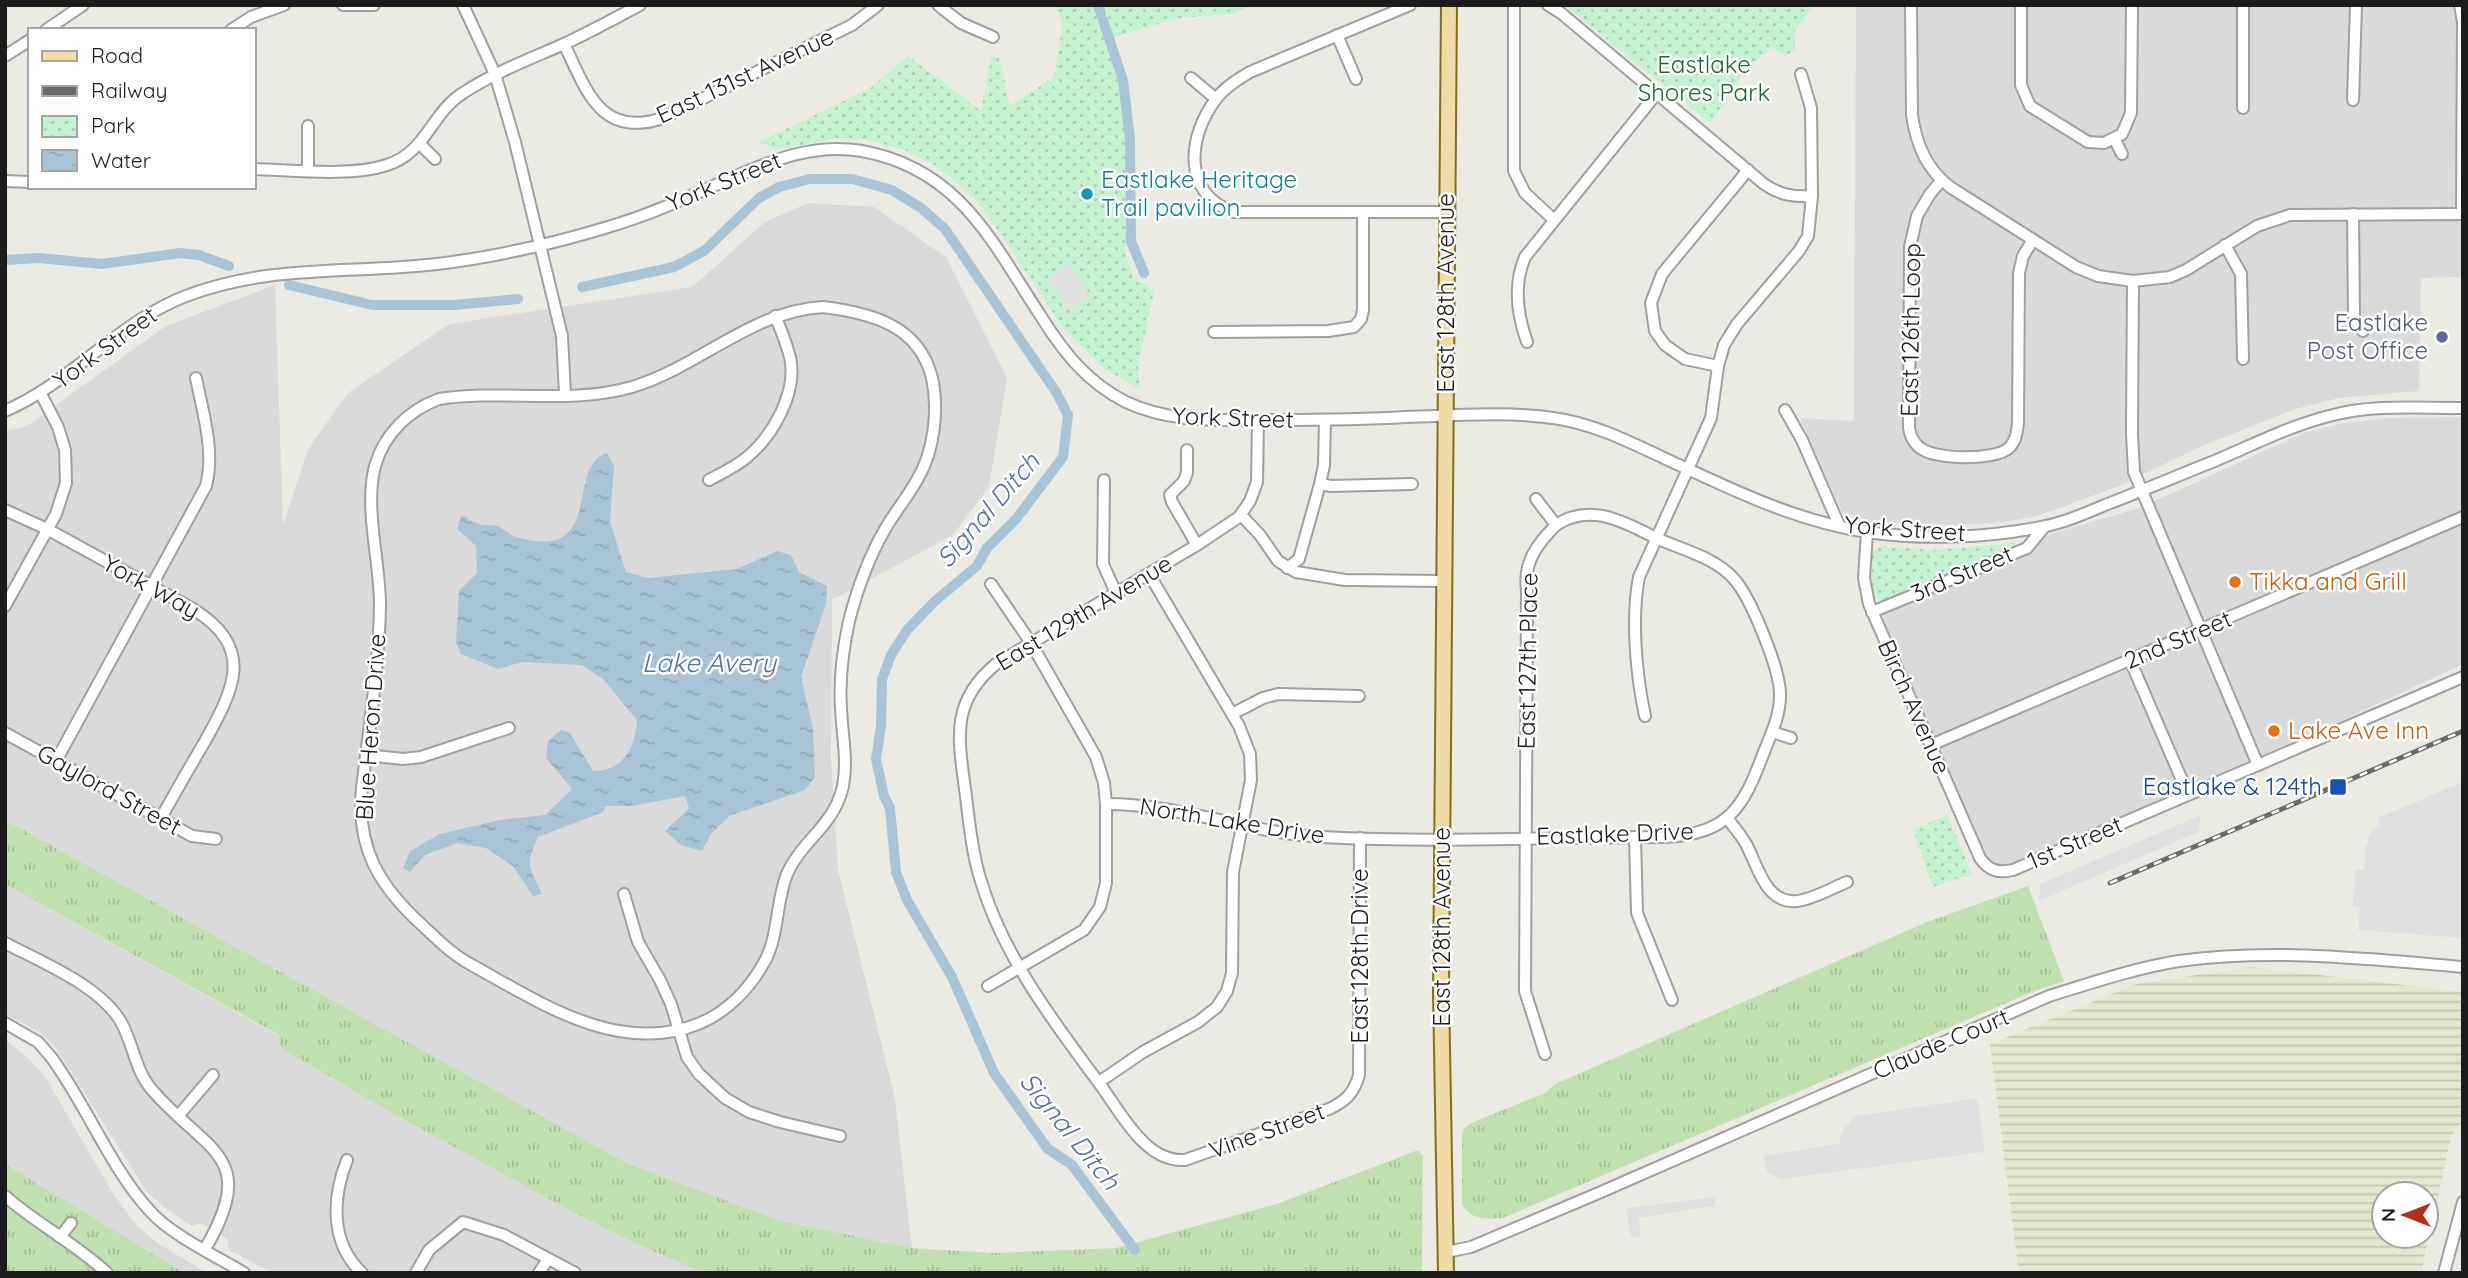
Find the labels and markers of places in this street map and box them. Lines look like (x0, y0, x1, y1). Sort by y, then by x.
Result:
place label: Eastlake Heritage Trail pavilion (1101, 164, 1297, 222)
marker: Eastlake Heritage Trail pavilion (1079, 186, 1095, 202)
place label: Eastlake Post Office (2307, 307, 2428, 365)
marker: Eastlake Post Office (2434, 329, 2450, 345)
place label: Tikka and Grill (2249, 566, 2407, 596)
marker: Tikka and Grill (2227, 574, 2243, 590)
place label: Lake Ave Inn (2288, 715, 2429, 745)
marker: Lake Ave Inn (2266, 723, 2282, 739)
place label: Eastlake & 124th (2143, 771, 2322, 801)
marker: Eastlake & 124th (2328, 777, 2348, 797)

